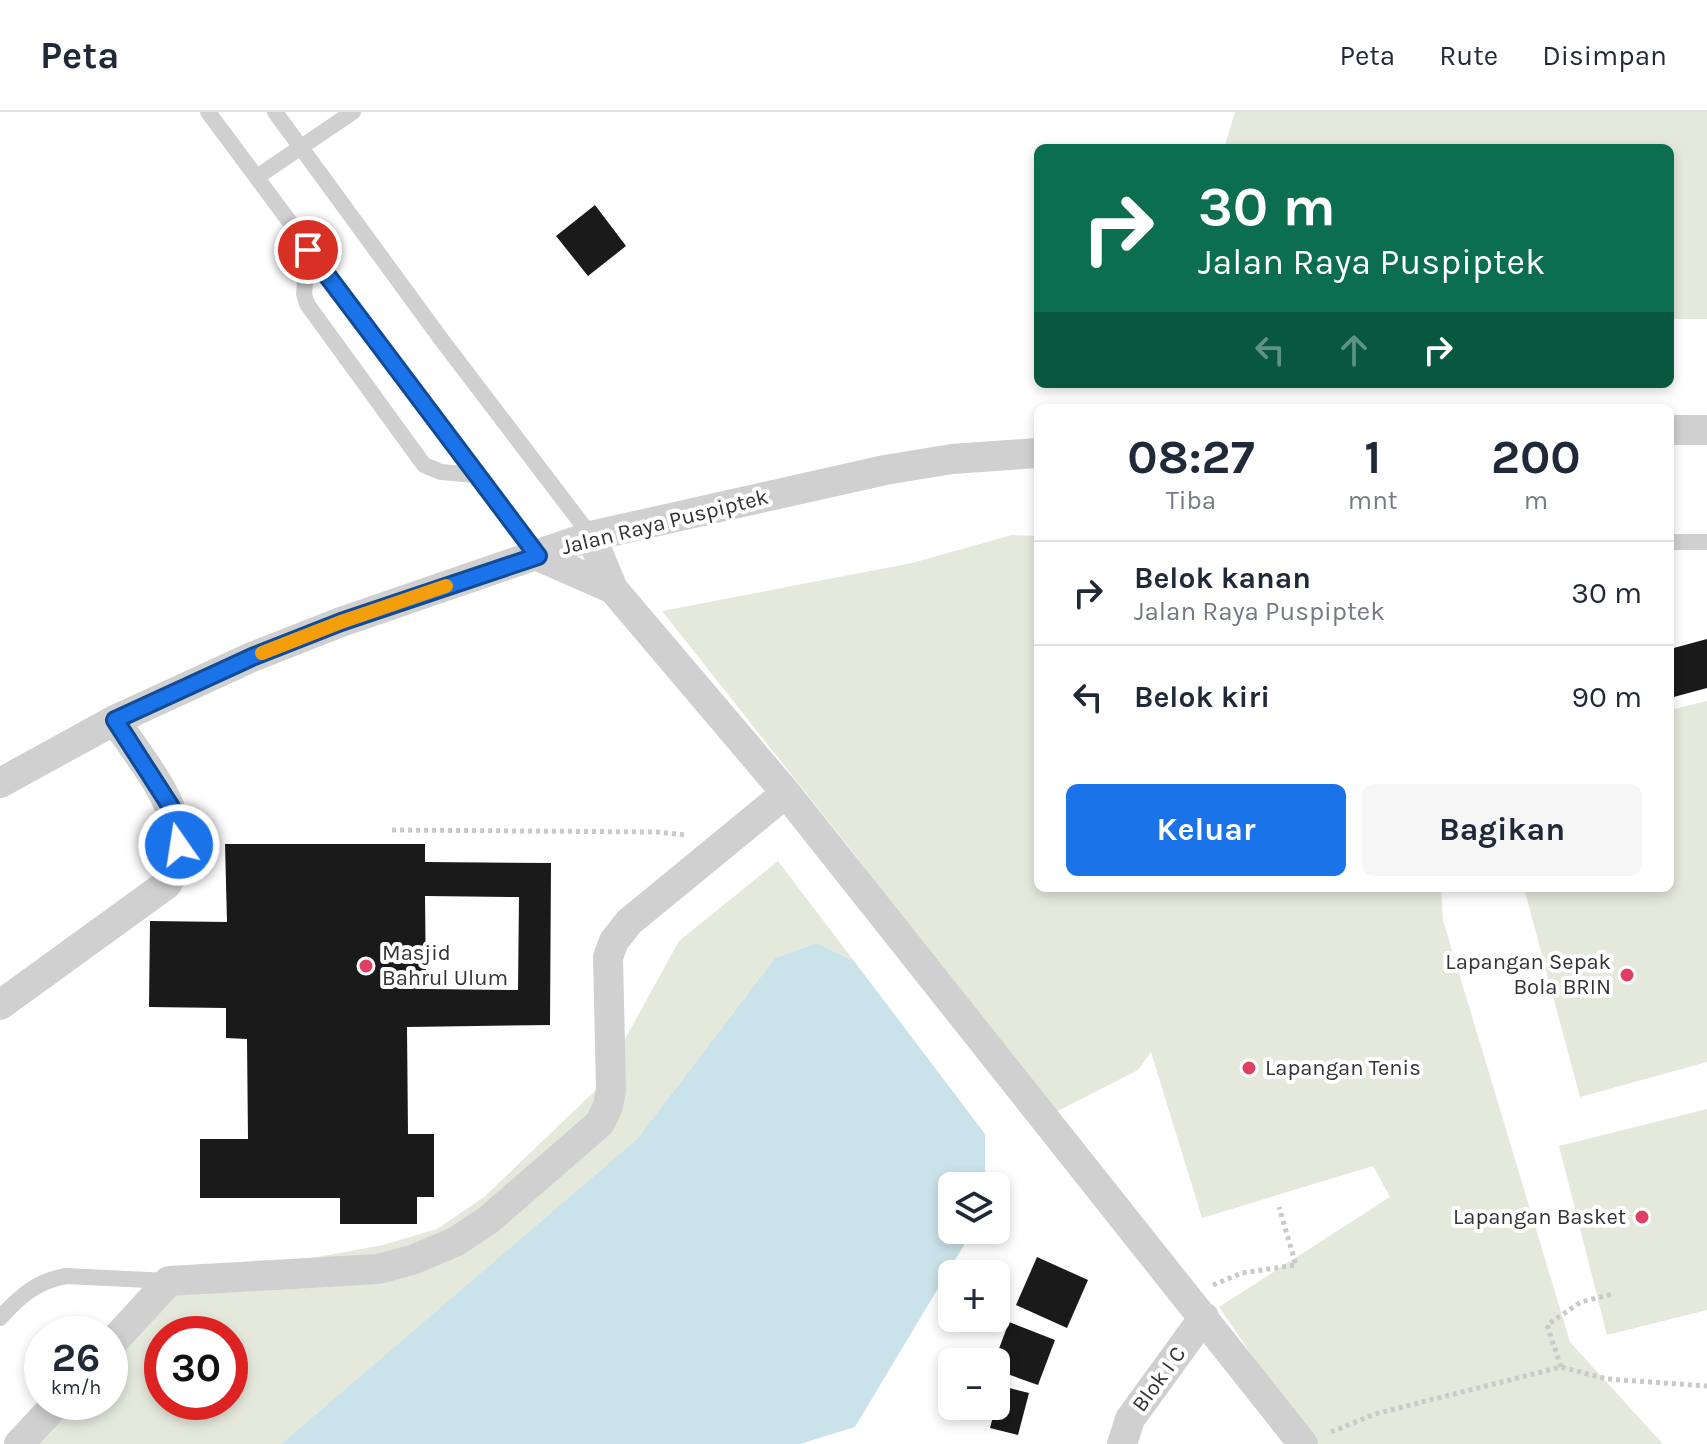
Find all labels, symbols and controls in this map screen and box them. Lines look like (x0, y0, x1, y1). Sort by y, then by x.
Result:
text: Peta (40, 33, 119, 78)
text: Peta (1339, 39, 1395, 72)
text: Rute (1439, 39, 1498, 72)
text: Disimpan (1542, 39, 1667, 72)
text: 30 m (1198, 174, 1336, 239)
icon: right (1066, 176, 1170, 280)
pin (274, 216, 342, 284)
icon: arrive (286, 228, 330, 272)
text: Jalan Raya Puspiptek (1198, 241, 1545, 283)
icon: left (1248, 328, 1292, 372)
icon: ahead (1332, 328, 1376, 372)
icon: right (1416, 328, 1460, 372)
text: 08:27 (1127, 429, 1255, 485)
text: 1 (1364, 429, 1381, 485)
text: 200 (1491, 429, 1581, 485)
street label: Jalan Raya Puspiptek (559, 484, 771, 560)
text: Tiba (1166, 485, 1216, 516)
text: mnt (1348, 485, 1398, 516)
text: m (1524, 485, 1548, 516)
text: Belok kanan (1134, 560, 1311, 596)
icon: right (1066, 571, 1110, 615)
text: 30 m (1571, 575, 1642, 611)
text: Jalan Raya Puspiptek (1134, 596, 1385, 627)
icon: left (1066, 675, 1110, 719)
text: Belok kiri (1134, 679, 1270, 715)
text: 90 m (1572, 679, 1642, 715)
button: Keluar (1066, 784, 1346, 876)
button: Bagikan (1362, 784, 1642, 876)
position arrow (137, 803, 221, 887)
place label: Masjid Bahrul Ulum (382, 940, 508, 991)
place label: Lapangan Sepak Bola BRIN (1445, 949, 1611, 1000)
marker: Masjid Bahrul Ulum (357, 957, 375, 975)
marker: Lapangan Sepak Bola BRIN (1618, 966, 1636, 984)
place label: Lapangan Tenis (1265, 1055, 1421, 1081)
marker: Lapangan Tenis (1240, 1059, 1258, 1077)
map controls (938, 1172, 1010, 1420)
button: layers (938, 1172, 1010, 1244)
place label: Lapangan Basket (1453, 1204, 1626, 1230)
marker: Lapangan Basket (1633, 1208, 1651, 1226)
button: + (938, 1260, 1010, 1332)
speed limit sign: 30 (144, 1316, 248, 1420)
text: 26 (52, 1334, 100, 1381)
street label: Blok I C (1127, 1341, 1191, 1417)
button: − (938, 1348, 1010, 1420)
text: km/h (51, 1376, 101, 1399)

